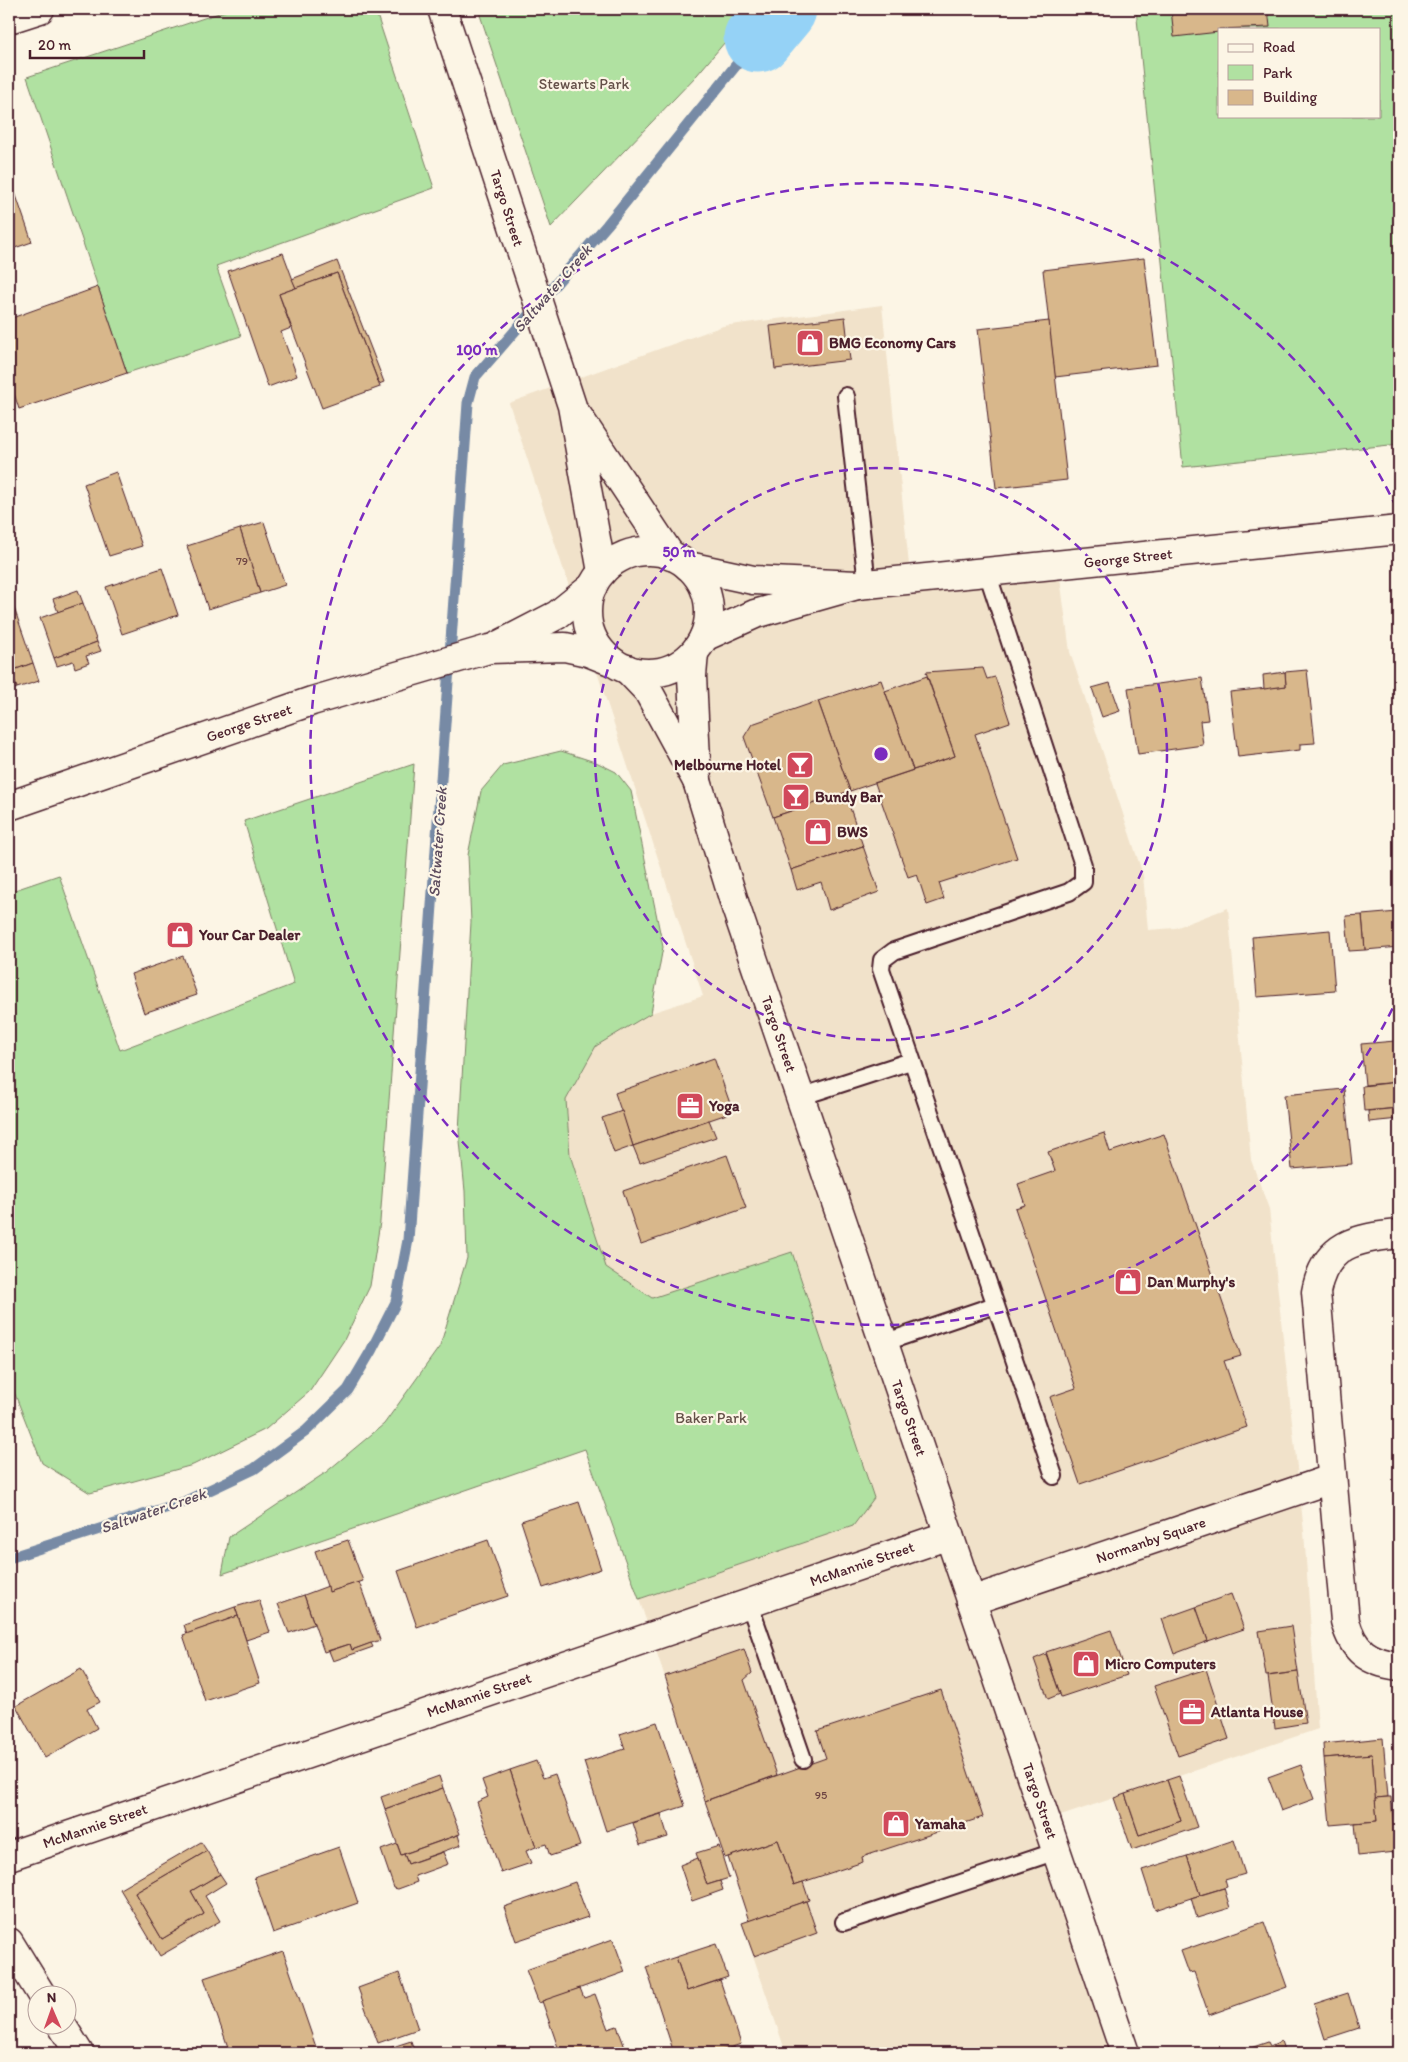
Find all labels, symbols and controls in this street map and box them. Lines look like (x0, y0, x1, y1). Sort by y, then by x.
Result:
scale bar (30, 28, 144, 60)
legend (1218, 28, 1380, 118)
text: 20 m (38, 36, 72, 54)
text: Road (1263, 38, 1296, 56)
text: Park (1263, 64, 1293, 82)
park label: Stewarts Park (539, 75, 630, 93)
text: Building (1263, 88, 1317, 106)
street label: Targo Street (486, 167, 528, 249)
water label: Saltwater Creek (509, 240, 596, 336)
shop icon: BMG Economy Cars (795, 328, 825, 358)
place label: BMG Economy Cars (829, 334, 956, 353)
text: 100 m (456, 341, 498, 359)
text: 50 m (662, 543, 696, 561)
street label: George Street (1083, 544, 1174, 572)
house number: 79 (236, 554, 248, 568)
street label: George Street (204, 700, 294, 746)
centre of rings (872, 745, 890, 763)
bar icon: Melbourne Hotel (785, 750, 815, 780)
place label: Melbourne Hotel (674, 756, 782, 774)
bar icon: Bundy Bar (781, 782, 811, 812)
water label: Saltwater Creek (424, 786, 451, 898)
place label: Bundy Bar (815, 788, 884, 807)
shop icon: BWS (803, 817, 833, 847)
place label: BWS (837, 823, 869, 841)
shop icon: Your Car Dealer (165, 920, 195, 950)
place label: Your Car Dealer (198, 926, 301, 944)
street label: Targo Street (758, 994, 801, 1075)
office icon: Yoga (675, 1091, 705, 1121)
place label: Yoga (708, 1097, 740, 1116)
shop icon: Dan Murphy's (1113, 1267, 1143, 1297)
place label: Dan Murphy's (1147, 1273, 1235, 1292)
street label: Targo Street (888, 1378, 931, 1459)
park label: Baker Park (675, 1409, 747, 1427)
water label: Saltwater Creek (98, 1483, 209, 1537)
street label: Normanby Square (1094, 1513, 1208, 1567)
street label: McMannie Street (807, 1538, 917, 1590)
shop icon: Micro Computers (1071, 1649, 1101, 1679)
place label: Micro Computers (1105, 1655, 1216, 1674)
street label: McMannie Street (424, 1669, 534, 1721)
office icon: Atlanta House (1177, 1697, 1207, 1727)
place label: Atlanta House (1210, 1703, 1303, 1721)
street label: Targo Street (1019, 1761, 1062, 1842)
house number: 95 (815, 1788, 827, 1802)
street label: McMannie Street (40, 1800, 150, 1852)
shop icon: Yamaha (881, 1809, 911, 1839)
place label: Yamaha (914, 1815, 966, 1833)
north arrow (28, 1984, 78, 2034)
text: N (47, 1989, 57, 2006)

